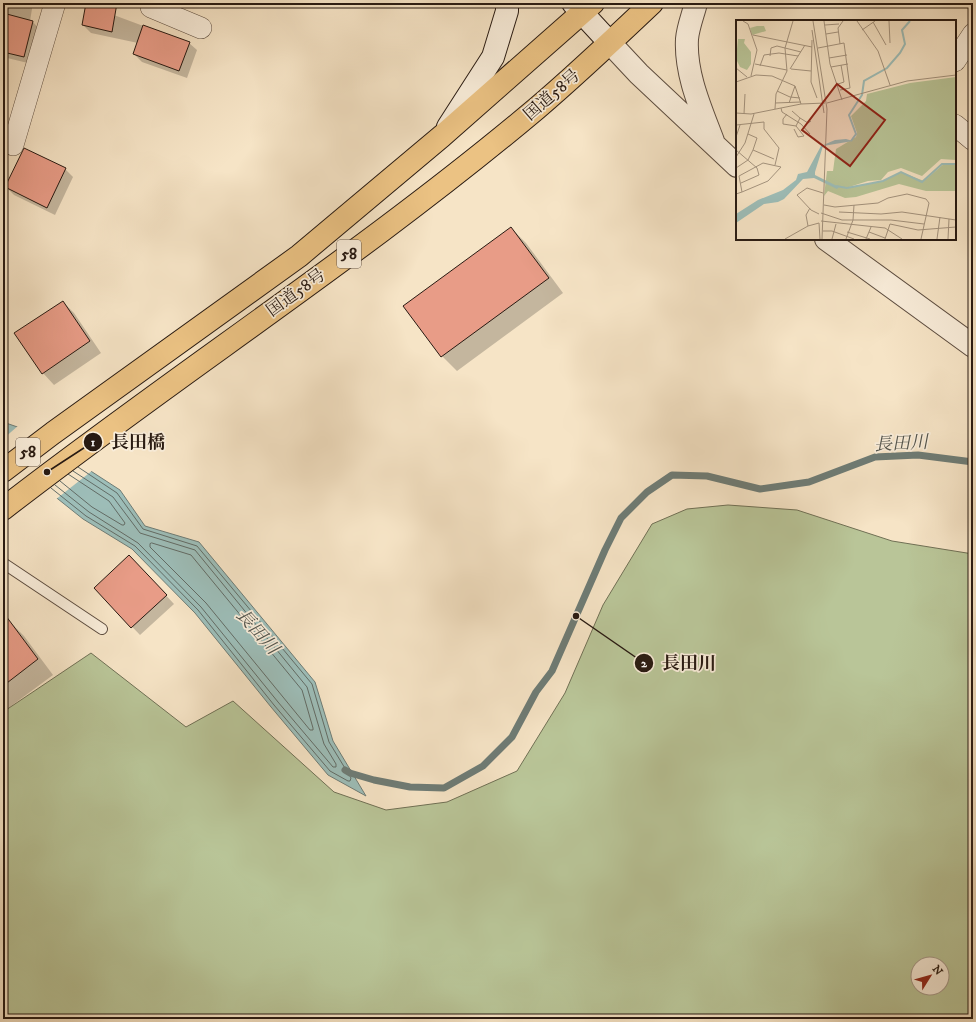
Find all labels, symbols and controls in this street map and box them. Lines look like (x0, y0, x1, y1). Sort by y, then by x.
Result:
inset map (736, 20, 956, 240)
street label: 国道58号 (519, 64, 585, 126)
road number: 58 (337, 240, 361, 268)
street label: 国道58号 (262, 264, 330, 322)
callout: 長田橋 (83, 427, 173, 457)
water label: 長田川 (873, 431, 931, 456)
text: 長田橋 (111, 432, 165, 454)
text: 1 (91, 435, 96, 450)
road number: 58 (16, 438, 40, 466)
water label: 長田川 (231, 605, 285, 661)
callout: 長田川 (634, 648, 724, 678)
text: 長田川 (662, 653, 716, 675)
text: 2 (641, 656, 648, 671)
north arrow (910, 956, 950, 996)
text: N (929, 963, 945, 978)

